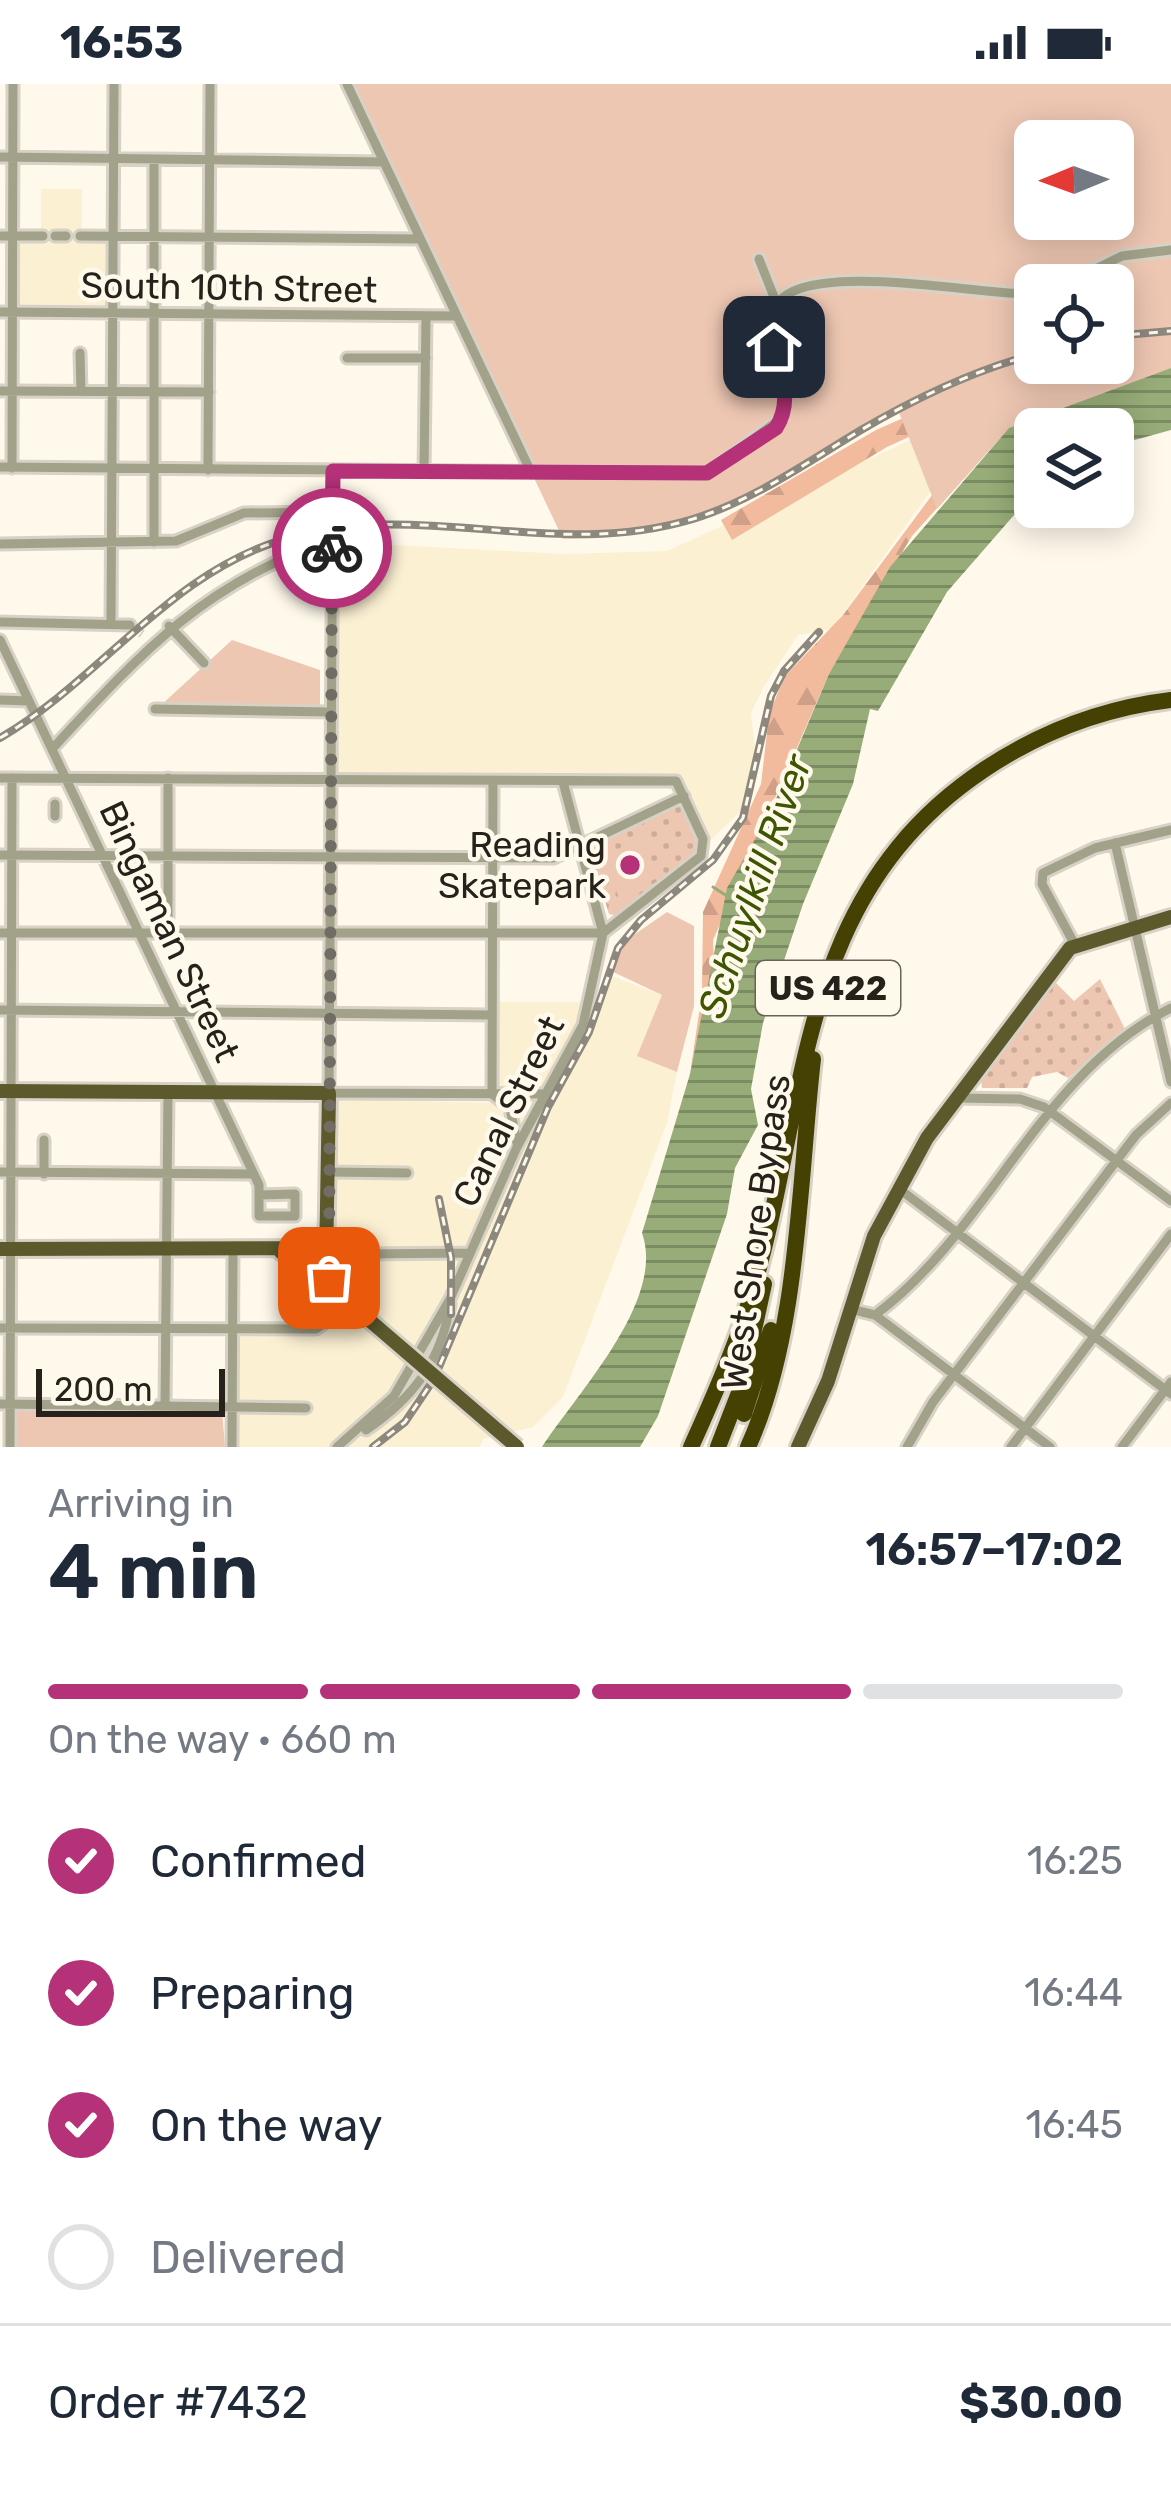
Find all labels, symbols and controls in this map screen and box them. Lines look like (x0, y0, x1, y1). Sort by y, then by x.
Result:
text: 16:53 (60, 16, 184, 69)
north arrow (1014, 120, 1134, 240)
map controls (1014, 120, 1134, 528)
street label: South 10th Street (80, 263, 378, 312)
button: locate (1014, 264, 1134, 384)
pin (723, 296, 825, 398)
icon: home (741, 314, 807, 380)
button: layers (1014, 408, 1134, 528)
courier (272, 488, 392, 608)
icon: bike (299, 515, 365, 581)
water label: Schuylkill River (688, 747, 822, 1024)
street label: Bingaman Street (90, 794, 249, 1068)
place label: Reading Skatepark (438, 823, 606, 907)
marker: Reading Skatepark (617, 852, 643, 878)
road number: US 422 (756, 961, 900, 1015)
street label: Canal Street (444, 1009, 573, 1214)
street label: West Shore Bypass (712, 1071, 799, 1393)
pin (278, 1227, 380, 1329)
icon: bag (296, 1245, 362, 1311)
scale bar (36, 1363, 225, 1416)
text: 200 m (54, 1370, 153, 1409)
text: Arriving in (48, 1481, 234, 1527)
text: 16:57–17:02 (865, 1523, 1123, 1576)
text: 4 min (48, 1525, 259, 1618)
text: On the way · 660 m (48, 1717, 397, 1763)
icon: check (48, 1828, 114, 1894)
text: Confirmed (150, 1835, 367, 1888)
text: 16:25 (1027, 1838, 1123, 1884)
icon: check (48, 1960, 114, 2026)
text: Preparing (150, 1967, 355, 2020)
text: 16:44 (1024, 1970, 1123, 2016)
icon: check (48, 2092, 114, 2158)
text: On the way (150, 2099, 383, 2152)
text: 16:45 (1025, 2102, 1123, 2148)
text: Delivered (150, 2231, 346, 2284)
text: Order #7432 (48, 2376, 308, 2429)
text: $30.00 (959, 2376, 1123, 2429)

